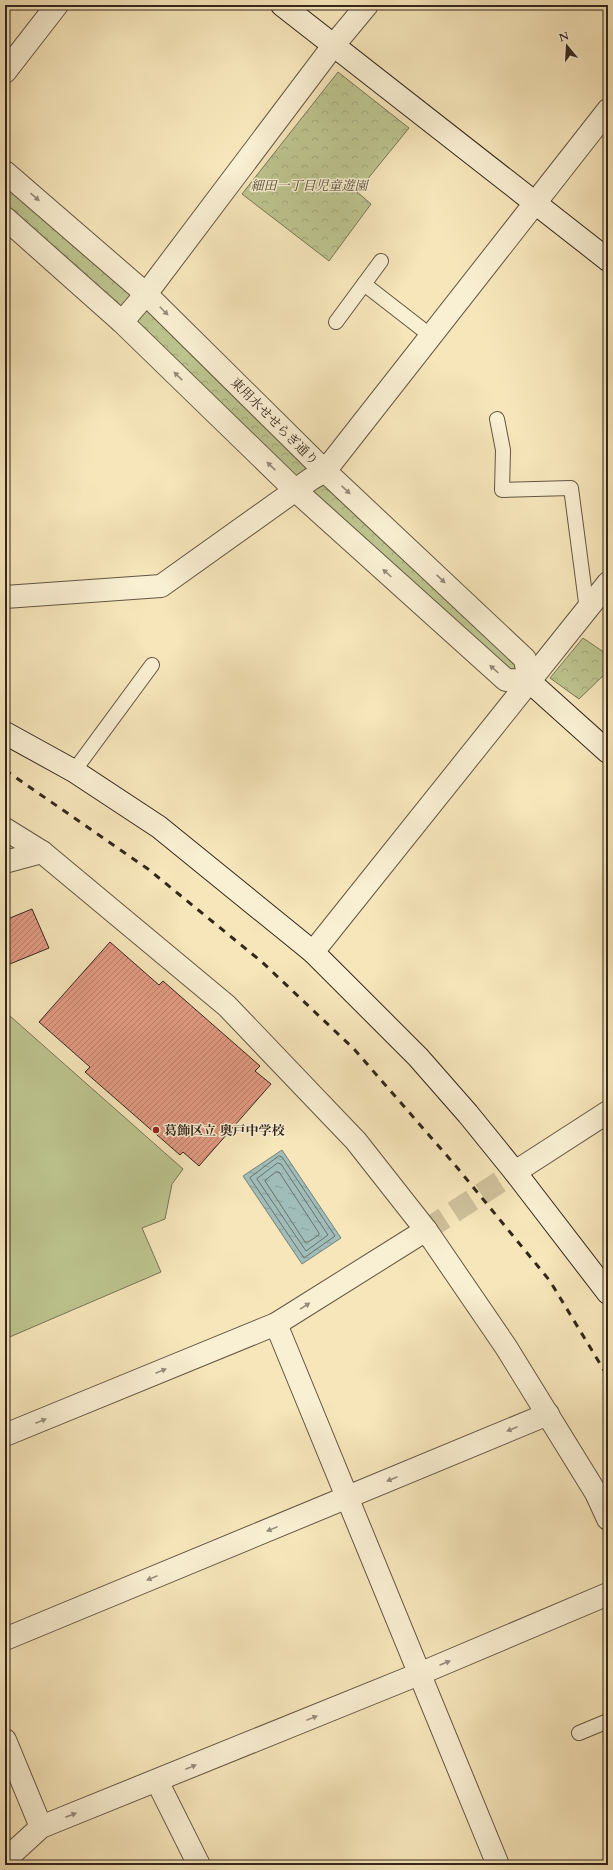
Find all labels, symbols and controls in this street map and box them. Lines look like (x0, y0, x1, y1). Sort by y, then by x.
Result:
north arrow (547, 26, 587, 66)
text: N (557, 28, 571, 46)
park label: 細田一丁目児童遊園 (250, 177, 369, 195)
one-way arrow (30, 192, 39, 201)
one-way arrow (159, 306, 168, 316)
one-way arrow (173, 372, 182, 381)
street label: 東用水せせらぎ通り (227, 374, 322, 469)
one-way arrow (266, 461, 276, 471)
one-way arrow (341, 486, 351, 495)
one-way arrow (382, 568, 393, 577)
one-way arrow (435, 575, 446, 584)
one-way arrow (489, 665, 499, 674)
place label: 葛飾区立 奥戸中学校 (164, 1122, 285, 1140)
marker: 葛飾区立 奥戸中学校 (151, 1125, 161, 1135)
one-way arrow (299, 1303, 311, 1310)
one-way arrow (156, 1368, 168, 1374)
one-way arrow (36, 1417, 48, 1423)
one-way arrow (507, 1426, 518, 1432)
one-way arrow (387, 1476, 398, 1482)
one-way arrow (266, 1526, 278, 1532)
one-way arrow (145, 1576, 157, 1582)
one-way arrow (439, 1660, 450, 1666)
one-way arrow (306, 1714, 318, 1720)
one-way arrow (186, 1764, 197, 1770)
one-way arrow (65, 1811, 77, 1817)

